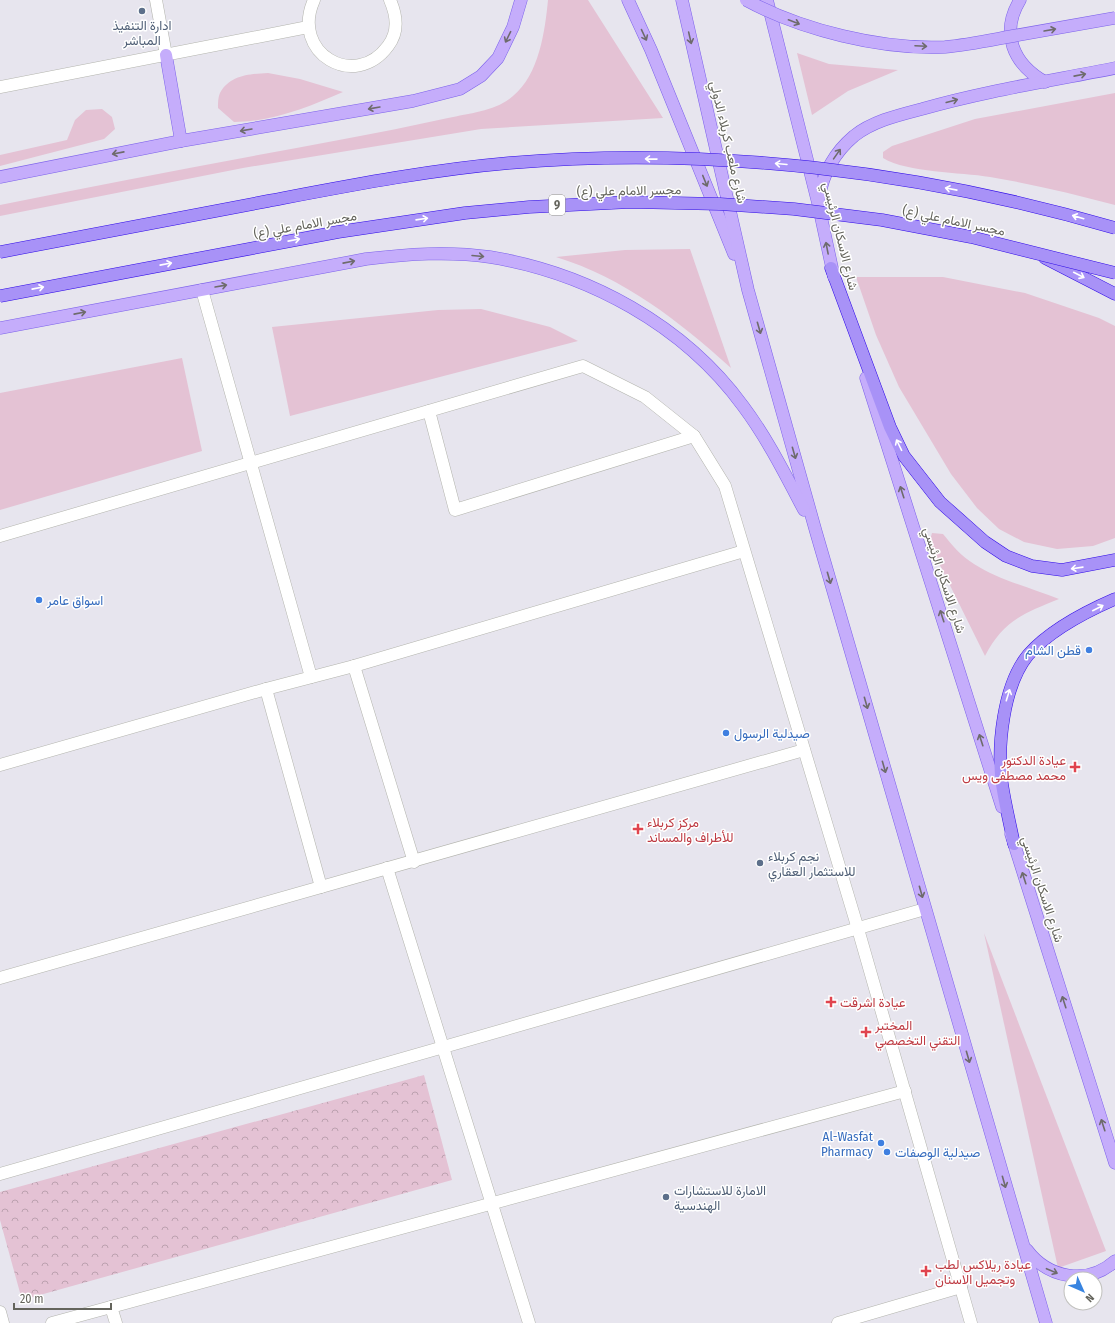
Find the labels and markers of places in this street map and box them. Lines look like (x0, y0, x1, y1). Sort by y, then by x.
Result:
marker: ادارة التنفيذ المباشر (137, 6, 147, 16)
place label: ادارة التنفيذ المباشر (112, 18, 172, 49)
place label: اسواق عامر (46, 593, 103, 609)
marker: اسواق عامر (34, 595, 44, 605)
place label: قطن الشام (1025, 643, 1081, 659)
marker: قطن الشام (1084, 645, 1094, 655)
place label: صيدلية الرسول (734, 726, 810, 742)
marker: صيدلية الرسول (721, 728, 731, 738)
place label: عيادة الدكتور محمد مصطفى ويس (962, 753, 1066, 784)
marker: عيادة الدكتور محمد مصطفى ويس (1069, 761, 1081, 773)
place label: مركز كربلاء للأطراف والمساند (647, 815, 734, 846)
marker: مركز كربلاء للأطراف والمساند (632, 823, 644, 835)
place label: نجم كربلاء للاستثمار العقاري (768, 849, 856, 882)
marker: نجم كربلاء للاستثمار العقاري (755, 858, 765, 868)
place label: عيادة اشرقت (840, 995, 906, 1011)
marker: عيادة اشرقت (825, 996, 837, 1008)
place label: المختبر التقني التخصصي (874, 1018, 960, 1051)
marker: المختبر التقني التخصصي (860, 1026, 872, 1038)
place label: Al-Wasfat Pharmacy (821, 1129, 874, 1159)
marker: Al-Wasfat Pharmacy (876, 1138, 886, 1148)
place label: صيدلية الوصفات (895, 1145, 981, 1161)
marker: صيدلية الوصفات (882, 1147, 892, 1157)
place label: الامارة للاستشارات الهندسية (674, 1183, 766, 1214)
marker: الامارة للاستشارات الهندسية (661, 1192, 671, 1202)
place label: عيادة ريلاكس لطب وتجميل الاسنان (935, 1257, 1031, 1288)
marker: عيادة ريلاكس لطب وتجميل الاسنان (920, 1265, 932, 1277)

